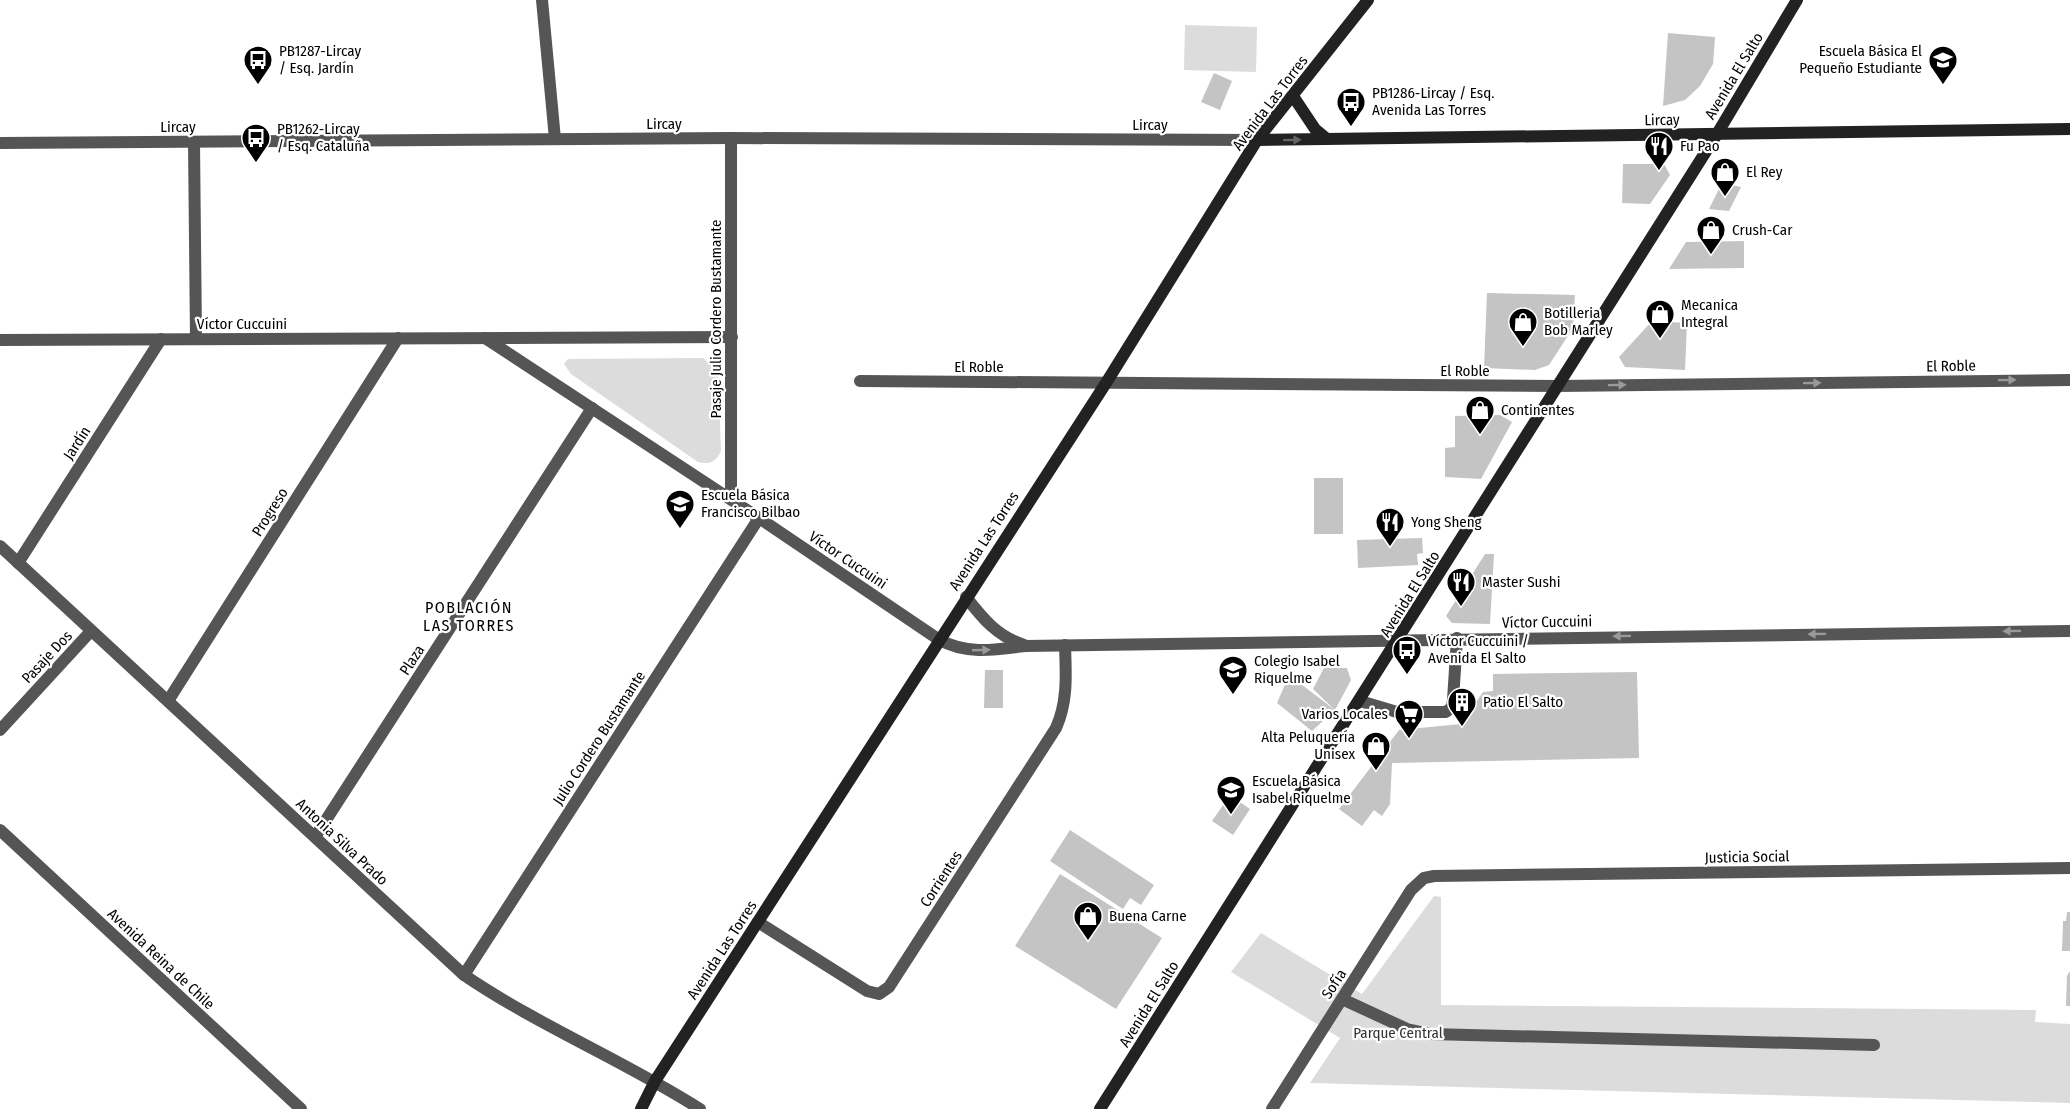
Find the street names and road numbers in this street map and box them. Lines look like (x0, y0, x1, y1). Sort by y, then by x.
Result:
street label: Avenida El Salto (1701, 29, 1767, 123)
street label: Avenida Las Torres (1228, 52, 1312, 154)
street label: Lircay (1644, 111, 1680, 129)
street label: Lircay (646, 115, 682, 133)
street label: Lircay (1132, 116, 1168, 134)
street label: Lircay (160, 118, 196, 136)
street label: Pasaje Julio Cordero Bustamante (707, 220, 725, 418)
street label: Víctor Cuccuini (197, 315, 287, 333)
street label: El Roble (1926, 357, 1976, 375)
street label: El Roble (954, 358, 1004, 376)
street label: El Roble (1440, 362, 1490, 380)
street label: Jardín (60, 423, 94, 463)
street label: Progreso (248, 484, 292, 540)
street label: Avenida Las Torres (945, 488, 1023, 594)
street label: Víctor Cuccuini (806, 527, 890, 593)
street label: Avenida El Salto (1376, 548, 1444, 640)
street label: Víctor Cuccuini (1502, 612, 1592, 632)
street label: Pasaje Dos (18, 627, 76, 687)
street label: Plaza (396, 642, 428, 678)
street label: Julio Cordero Bustamante (549, 668, 649, 808)
street label: Antonia Silva Prado (292, 795, 392, 889)
street label: Justicia Social (1704, 847, 1790, 867)
street label: Corrientes (916, 848, 966, 910)
street label: Avenida Las Torres (683, 897, 761, 1003)
street label: Avenida Reina de Chile (104, 905, 218, 1013)
street label: Avenida El Salto (1115, 958, 1183, 1050)
street label: Sofía (1318, 966, 1350, 1002)

